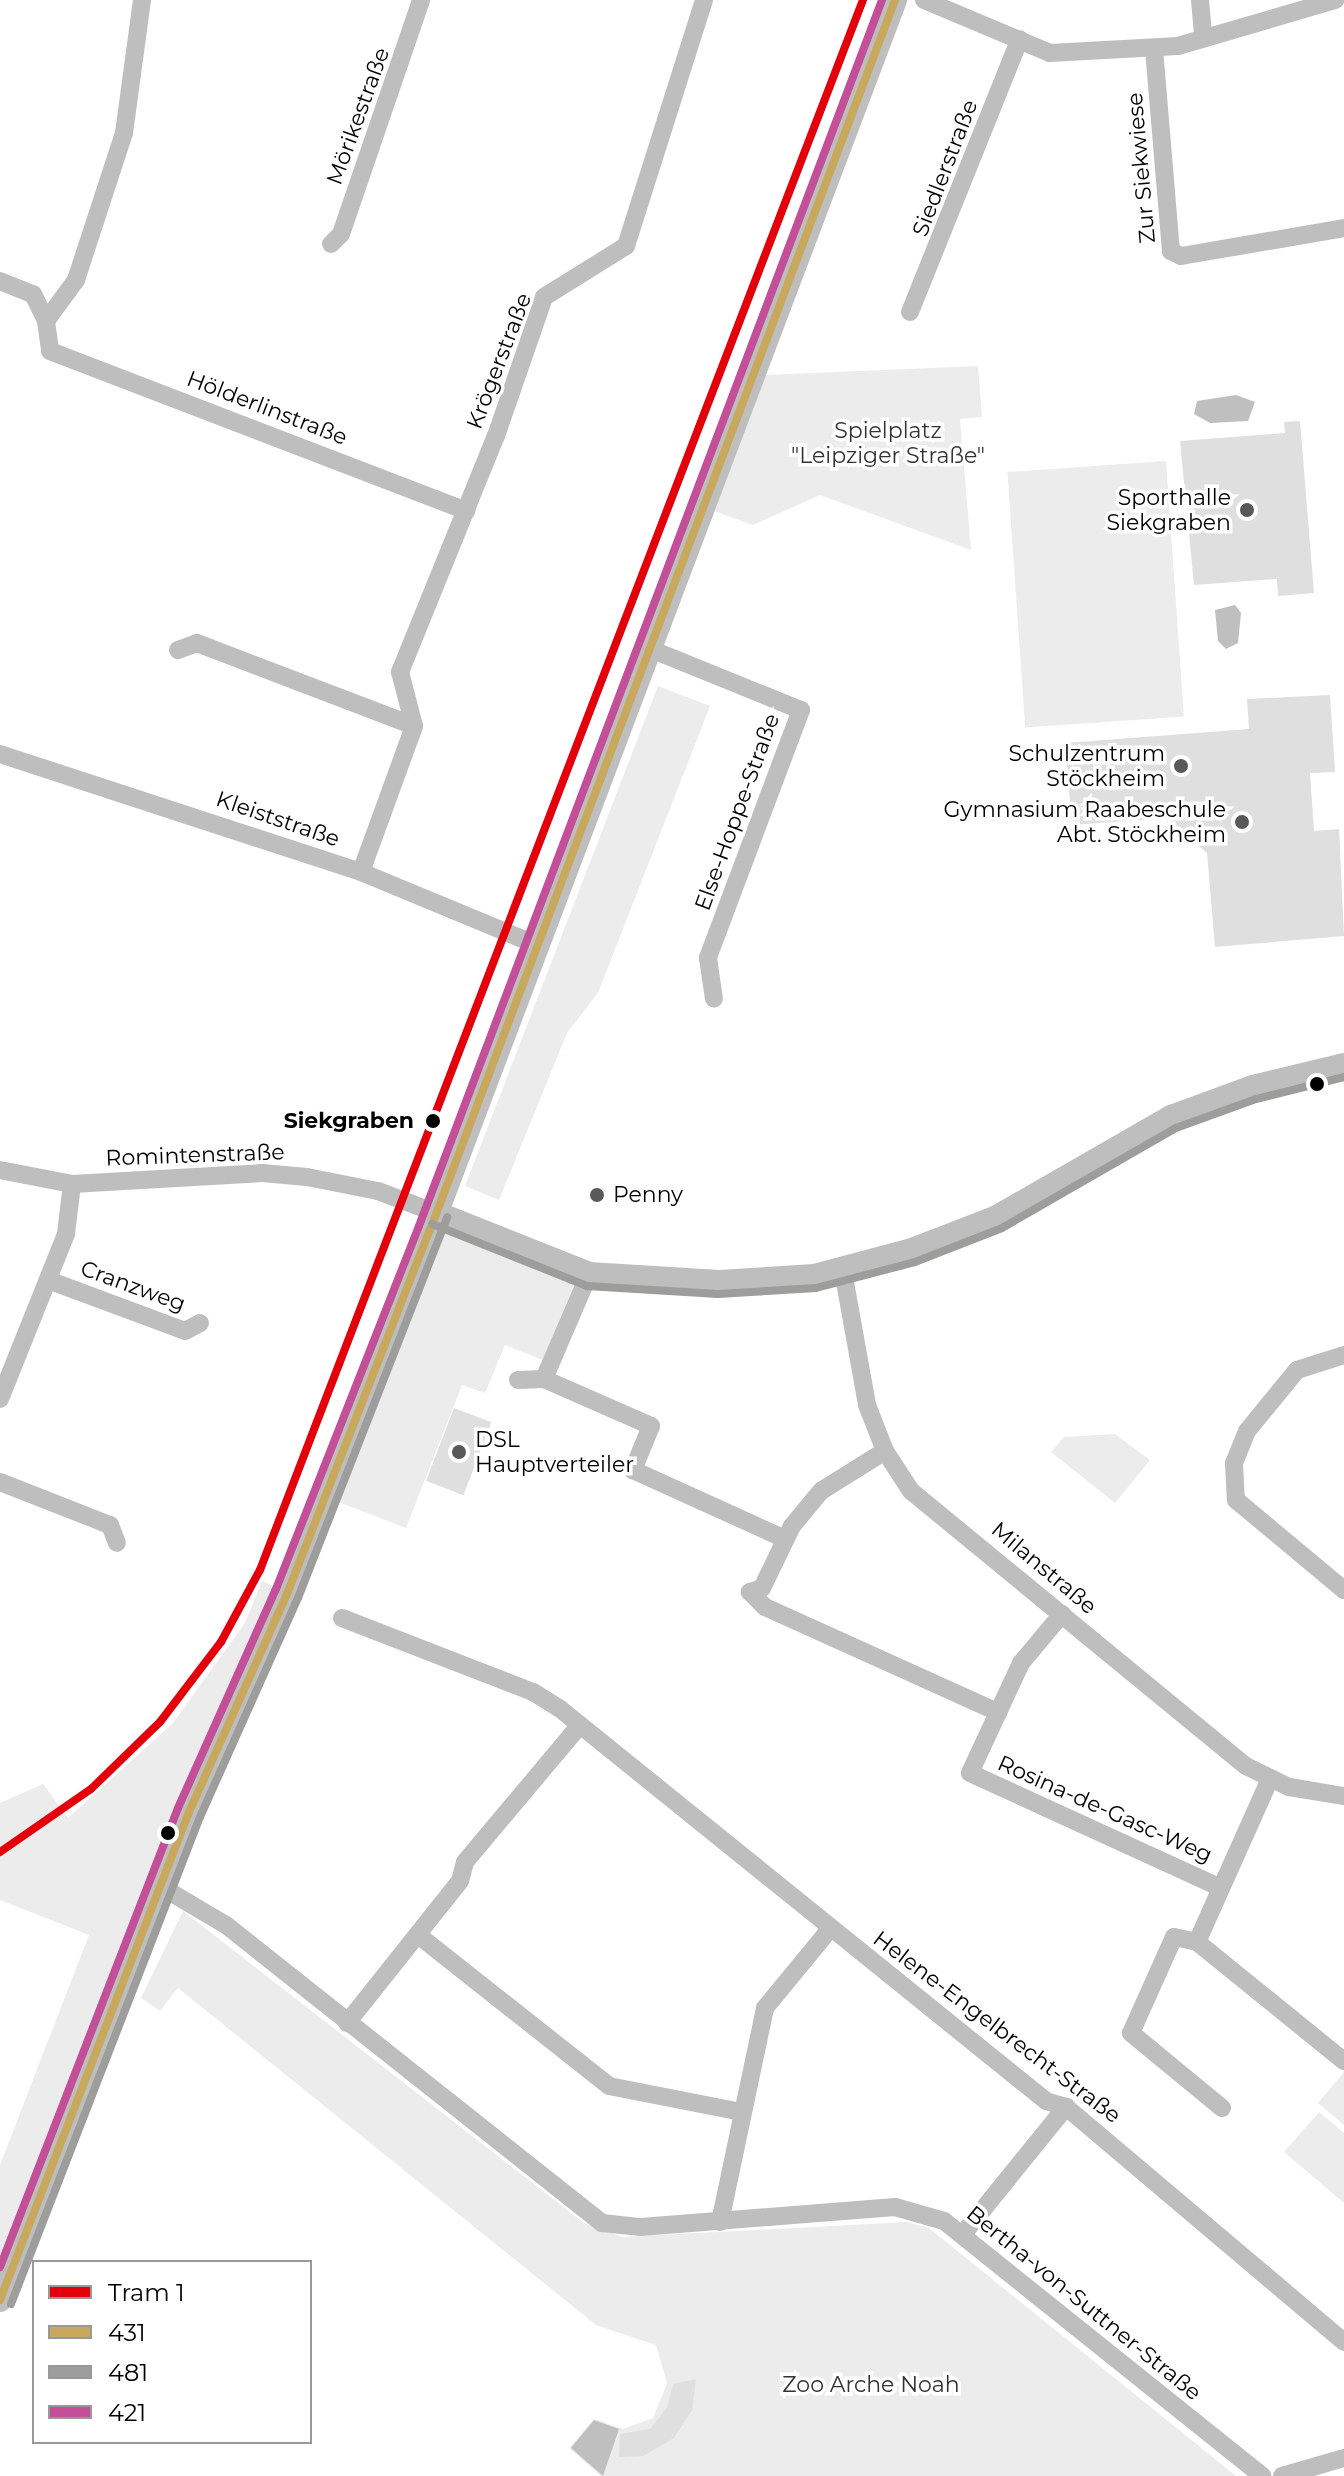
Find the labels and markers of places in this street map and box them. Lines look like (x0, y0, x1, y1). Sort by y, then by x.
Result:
place label: Sporthalle Siekgraben (1107, 484, 1231, 536)
marker: Sporthalle Siekgraben (1238, 501, 1256, 519)
place label: Schulzentrum Stöckheim (1009, 740, 1165, 792)
marker: Schulzentrum Stöckheim (1172, 757, 1190, 775)
place label: Gymnasium Raabeschule Abt. Stöckheim (944, 796, 1226, 848)
marker: Gymnasium Raabeschule Abt. Stöckheim (1233, 813, 1251, 831)
unlabelled marker (1309, 1076, 1325, 1092)
place label: Siekgraben (284, 1108, 414, 1134)
marker: Siekgraben (421, 1109, 445, 1133)
place label: Penny (613, 1182, 683, 1208)
marker: Penny (588, 1186, 606, 1204)
place label: DSL Hauptverteiler (475, 1426, 634, 1478)
marker: DSL Hauptverteiler (450, 1443, 468, 1461)
unlabelled marker (160, 1825, 176, 1841)

